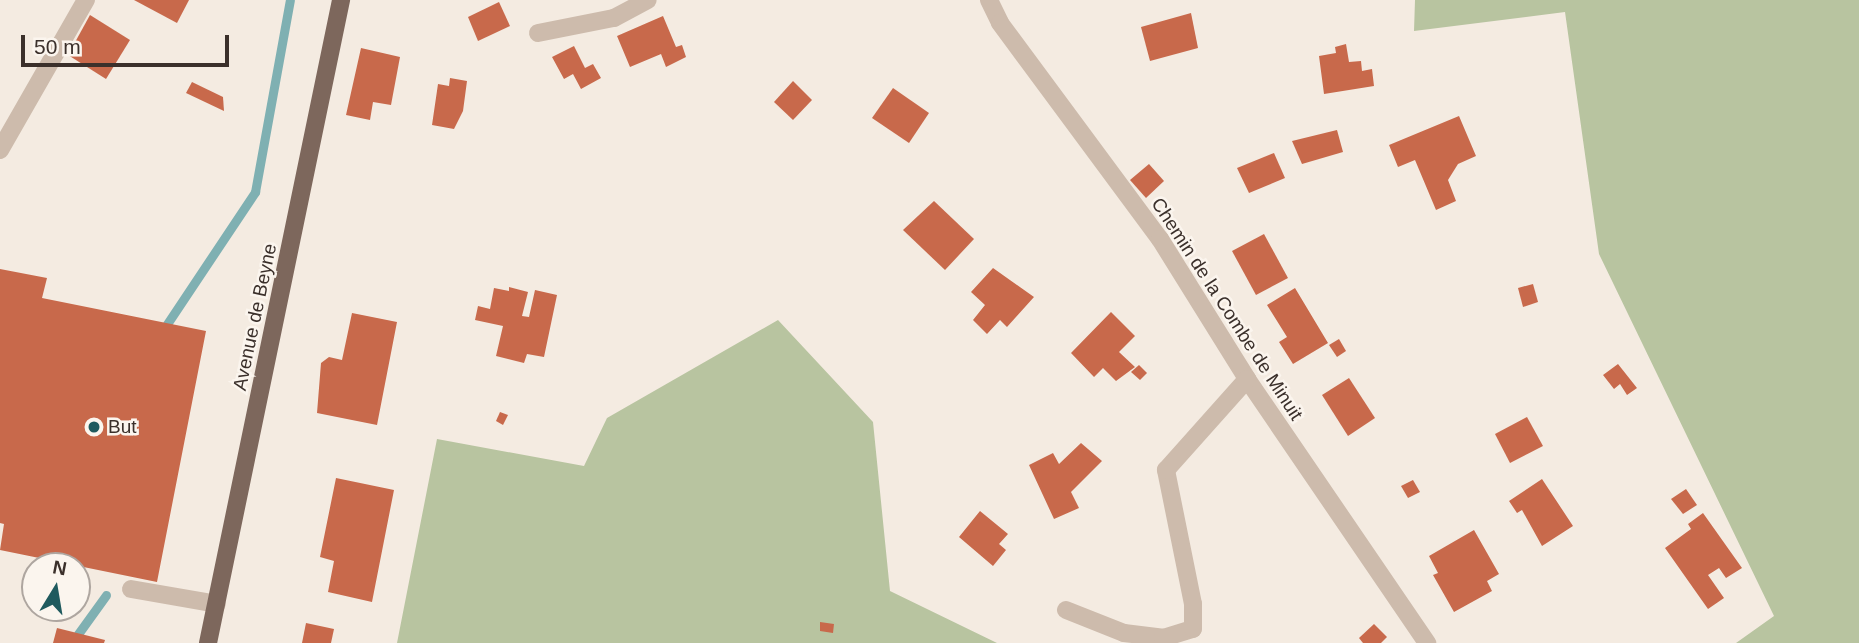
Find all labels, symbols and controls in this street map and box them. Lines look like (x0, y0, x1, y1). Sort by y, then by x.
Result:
scale bar (24, 21, 233, 65)
text: 50 m (34, 35, 81, 58)
street label: Chemin de la Combe de Minuit (1146, 193, 1308, 425)
street label: Avenue de Beyne (228, 241, 282, 393)
place label: But (108, 416, 137, 438)
marker: But (86, 419, 102, 435)
north arrow (21, 552, 91, 622)
text: N (51, 556, 68, 579)

